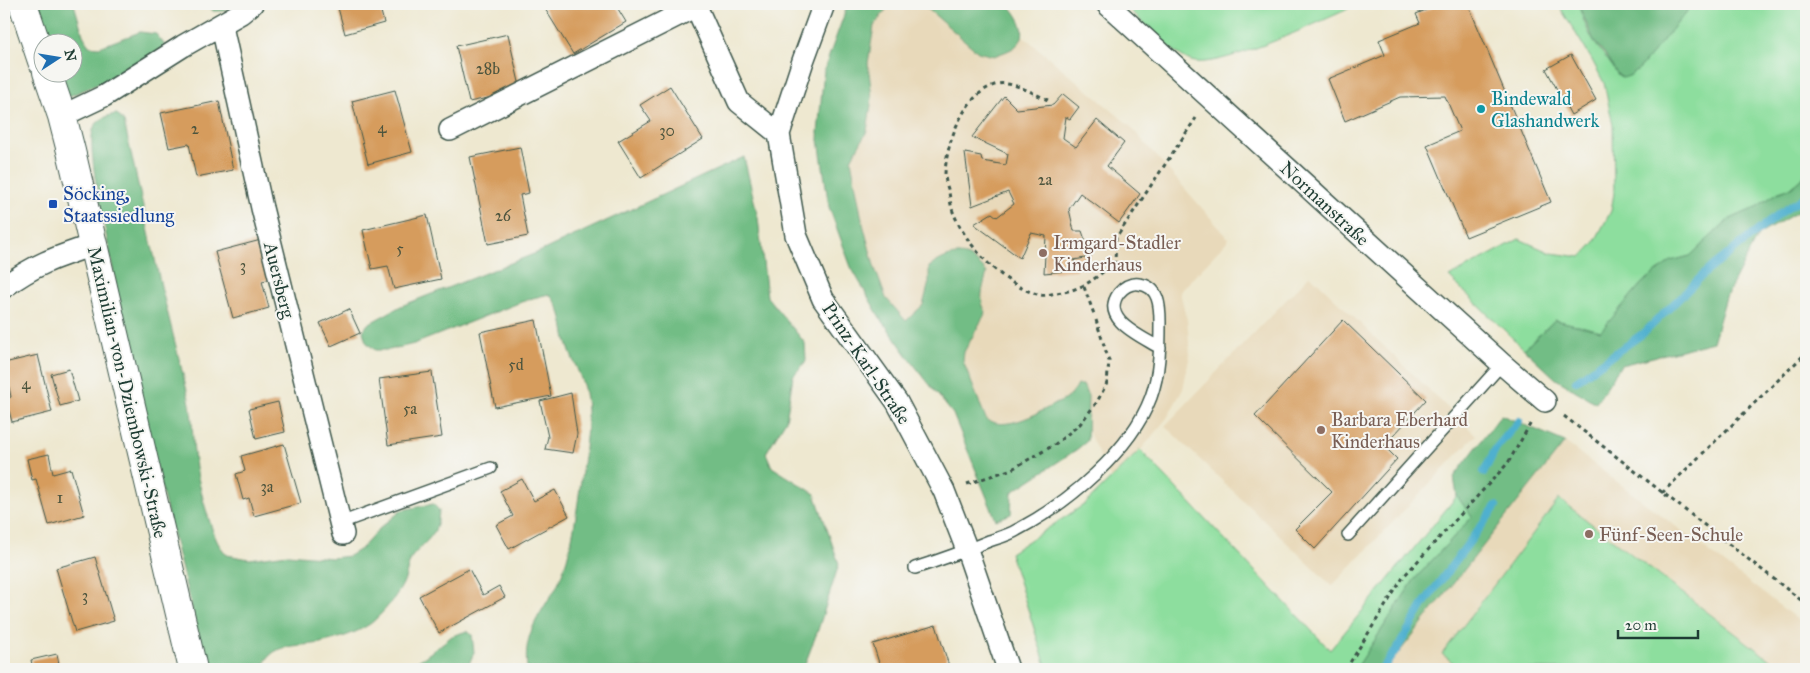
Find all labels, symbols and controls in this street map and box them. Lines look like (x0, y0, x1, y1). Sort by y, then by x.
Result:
north arrow (32, 32, 82, 82)
text: N (61, 48, 80, 63)
house number: 28b (476, 59, 500, 78)
place label: Bindewald Glashandwerk (1491, 87, 1599, 132)
marker: Bindewald Glashandwerk (1475, 103, 1487, 115)
house number: 4 (378, 118, 388, 137)
house number: 2 (191, 119, 199, 138)
house number: 30 (659, 121, 675, 140)
street label: Normanstraße (1275, 156, 1374, 251)
house number: 2a (1038, 170, 1053, 189)
place label: Söcking, Staatssiedlung (63, 182, 174, 228)
marker: Söcking, Staatssiedlung (47, 198, 59, 210)
house number: 26 (495, 206, 512, 225)
place label: Irmgard-Stadler Kinderhaus (1053, 231, 1182, 276)
street label: Auersberg (258, 239, 300, 321)
house number: 5 (396, 239, 404, 258)
street label: Maximilian-von-Dziembowski-Straße (83, 244, 172, 540)
marker: Irmgard-Stadler Kinderhaus (1037, 247, 1049, 259)
house number: 3 (240, 256, 246, 275)
street label: Prinz-Karl-Straße (817, 298, 916, 429)
house number: 5d (508, 355, 524, 374)
house number: 4 (22, 374, 32, 393)
house number: 5a (403, 399, 417, 418)
place label: Barbara Eberhard Kinderhaus (1331, 408, 1469, 453)
marker: Barbara Eberhard Kinderhaus (1315, 424, 1327, 436)
house number: 3a (260, 477, 274, 496)
house number: 1 (57, 488, 63, 507)
place label: Fünf-Seen-Schule (1599, 523, 1743, 546)
marker: Fünf-Seen-Schule (1583, 528, 1595, 540)
house number: 3 (82, 586, 88, 605)
scale bar (1618, 608, 1698, 640)
text: 20 m (1625, 616, 1657, 634)

